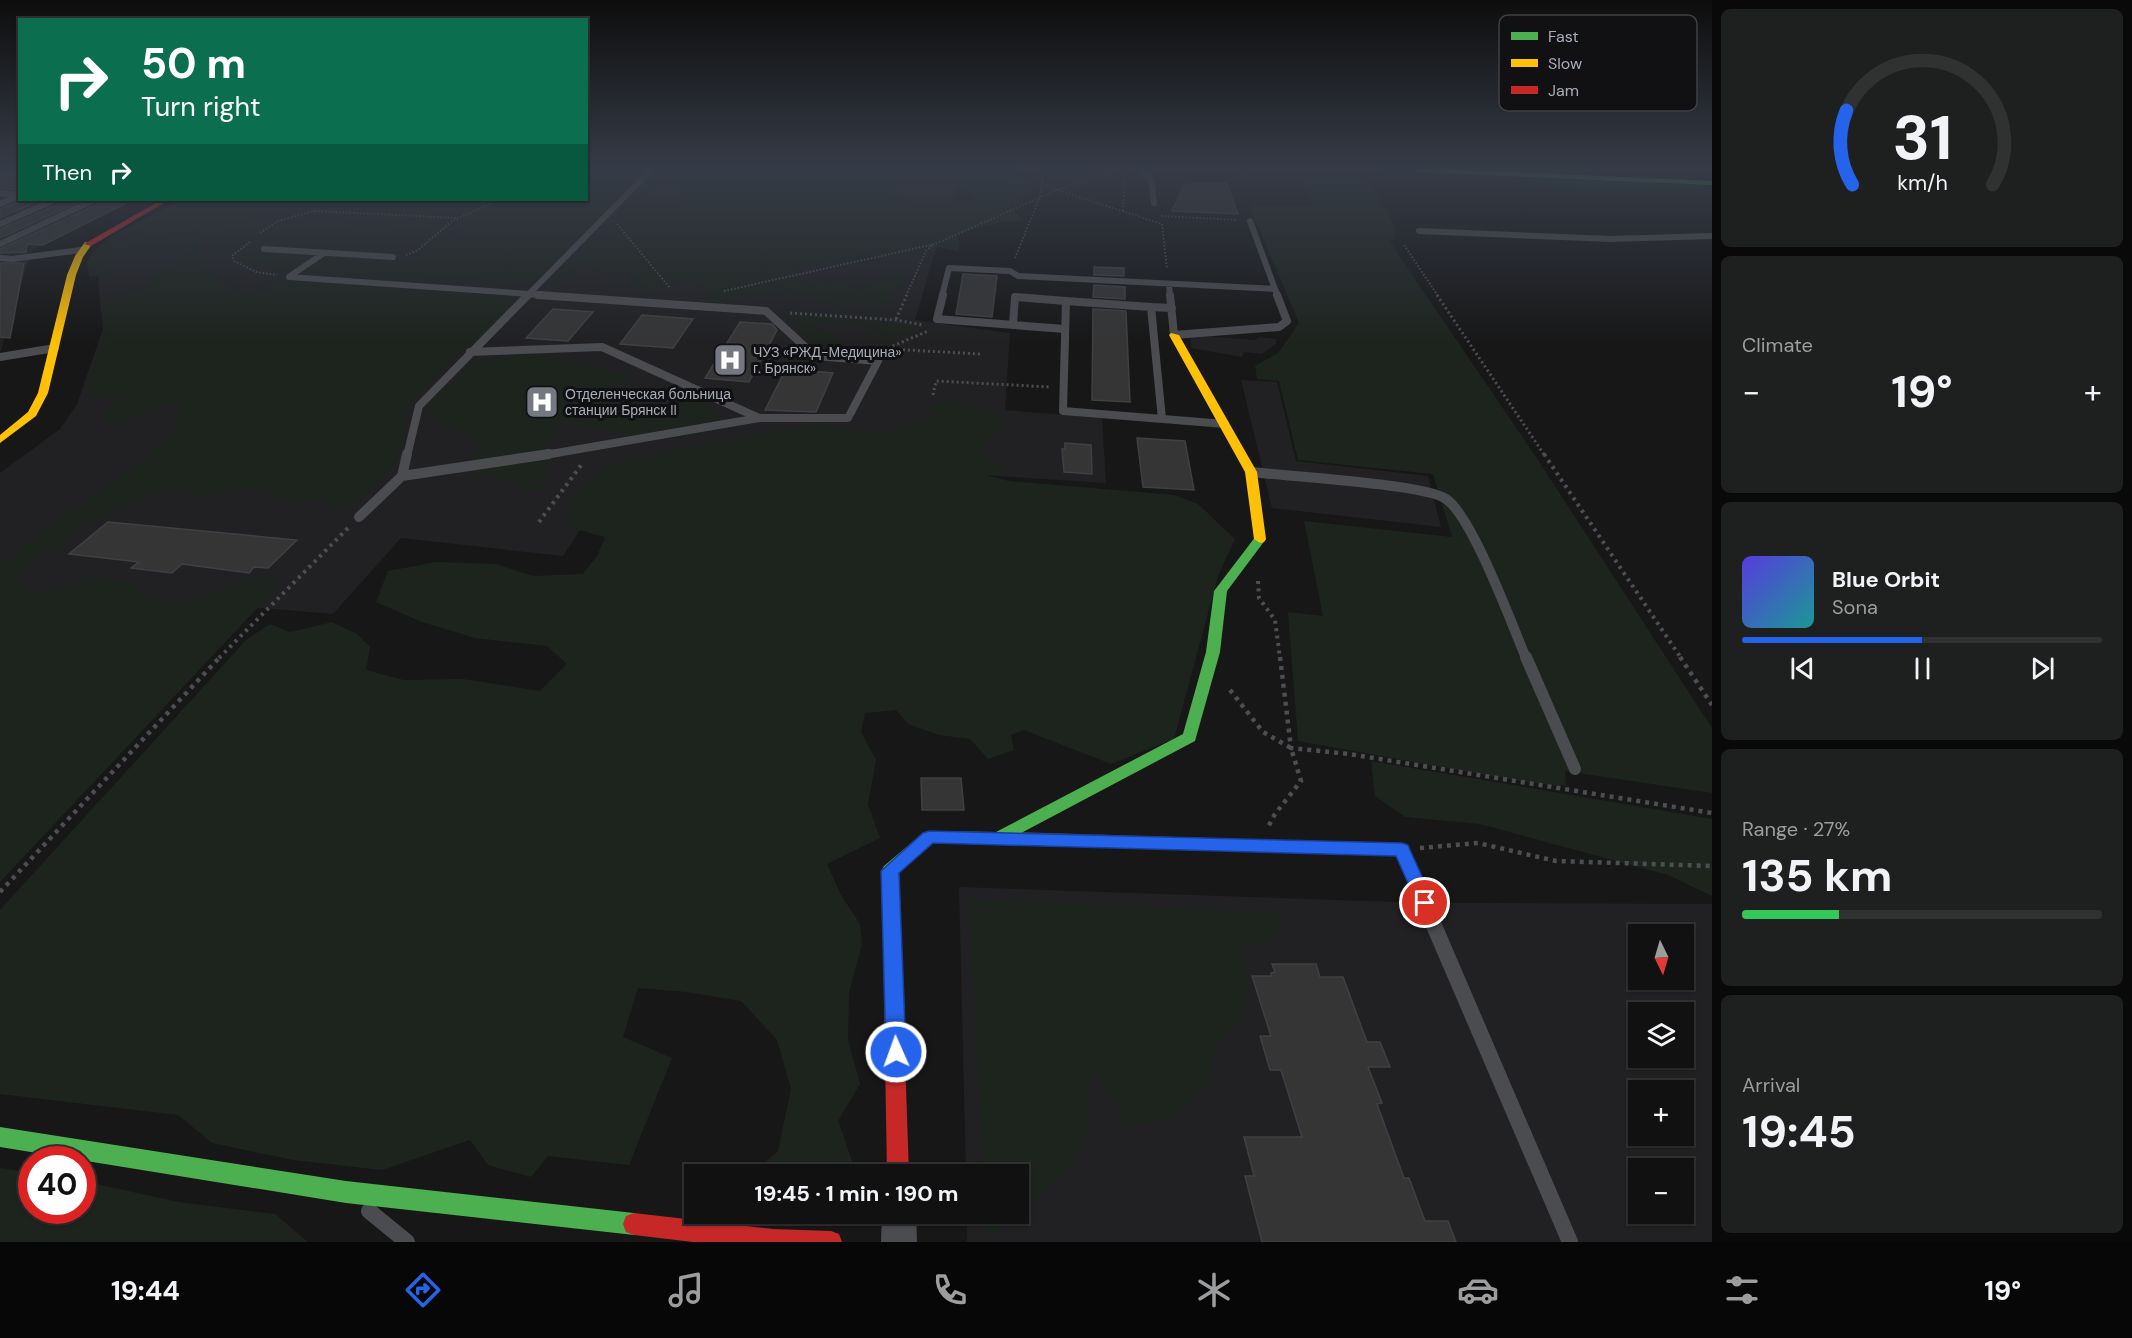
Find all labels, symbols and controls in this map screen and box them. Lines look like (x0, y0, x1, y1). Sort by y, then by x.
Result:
legend (1499, 15, 1697, 111)
text: Fast (1548, 26, 1579, 47)
text: 50 m (141, 36, 246, 91)
icon: right (42, 42, 120, 120)
text: Slow (1548, 53, 1582, 74)
text: Jam (1548, 80, 1579, 101)
text: Turn right (141, 89, 261, 124)
text: 31 (1892, 97, 1952, 178)
icon: right (104, 156, 137, 189)
text: Then (42, 158, 92, 187)
text: km/h (1897, 169, 1947, 197)
text: Climate (1742, 332, 1813, 358)
hospital icon: ЧУЗ «РЖД-Медицина» г. Брянск» (712, 342, 748, 378)
place label: ЧУЗ «РЖД-Медицина» г. Брянск» (753, 343, 902, 377)
text: 19° (1891, 362, 1953, 421)
text: − (1742, 370, 1760, 413)
text: + (2084, 370, 2102, 413)
hospital icon: Отделенческая больница станции Брянск II (524, 384, 560, 420)
place label: Отделенческая больница станции Брянск II (565, 385, 731, 419)
text: Blue Orbit (1832, 565, 1940, 594)
text: Sona (1832, 594, 1878, 620)
icon: previous (1786, 652, 1819, 685)
icon: pause (1906, 652, 1939, 685)
icon: next (2026, 652, 2059, 685)
text: Range · 27% (1742, 816, 1850, 842)
text: 135 km (1742, 846, 1892, 905)
pin (1399, 877, 1450, 928)
icon: arrive (1408, 886, 1441, 919)
north arrow (1628, 924, 1694, 990)
map controls (1628, 924, 1694, 1224)
button: layers (1628, 1002, 1694, 1068)
position arrow (864, 1020, 928, 1084)
text: Arrival (1742, 1072, 1800, 1098)
button: + (1628, 1080, 1694, 1146)
text: 19:45 (1742, 1102, 1856, 1161)
speed limit sign: 40 (18, 1146, 96, 1224)
button: − (1628, 1158, 1694, 1224)
text: 19:45 · 1 min · 190 m (754, 1179, 959, 1208)
icon: directions (402, 1269, 444, 1311)
icon: music (665, 1269, 707, 1311)
icon: phone (929, 1269, 971, 1311)
icon: climate (1193, 1269, 1235, 1311)
icon: car (1457, 1269, 1499, 1311)
icon: filters (1721, 1269, 1763, 1311)
text: 19:44 (111, 1273, 180, 1308)
text: 19° (1984, 1273, 2021, 1308)

